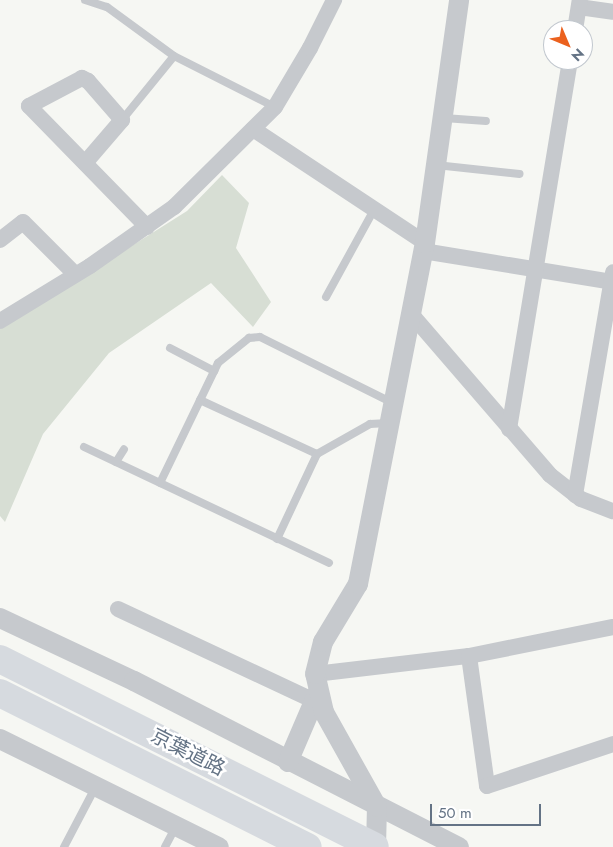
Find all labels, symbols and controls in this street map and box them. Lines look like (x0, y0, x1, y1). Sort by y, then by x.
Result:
north arrow (543, 20, 593, 70)
text: N (567, 44, 589, 66)
street label: 京葉道路 (147, 723, 229, 781)
scale bar (433, 794, 544, 826)
text: 50 m (438, 802, 472, 824)

